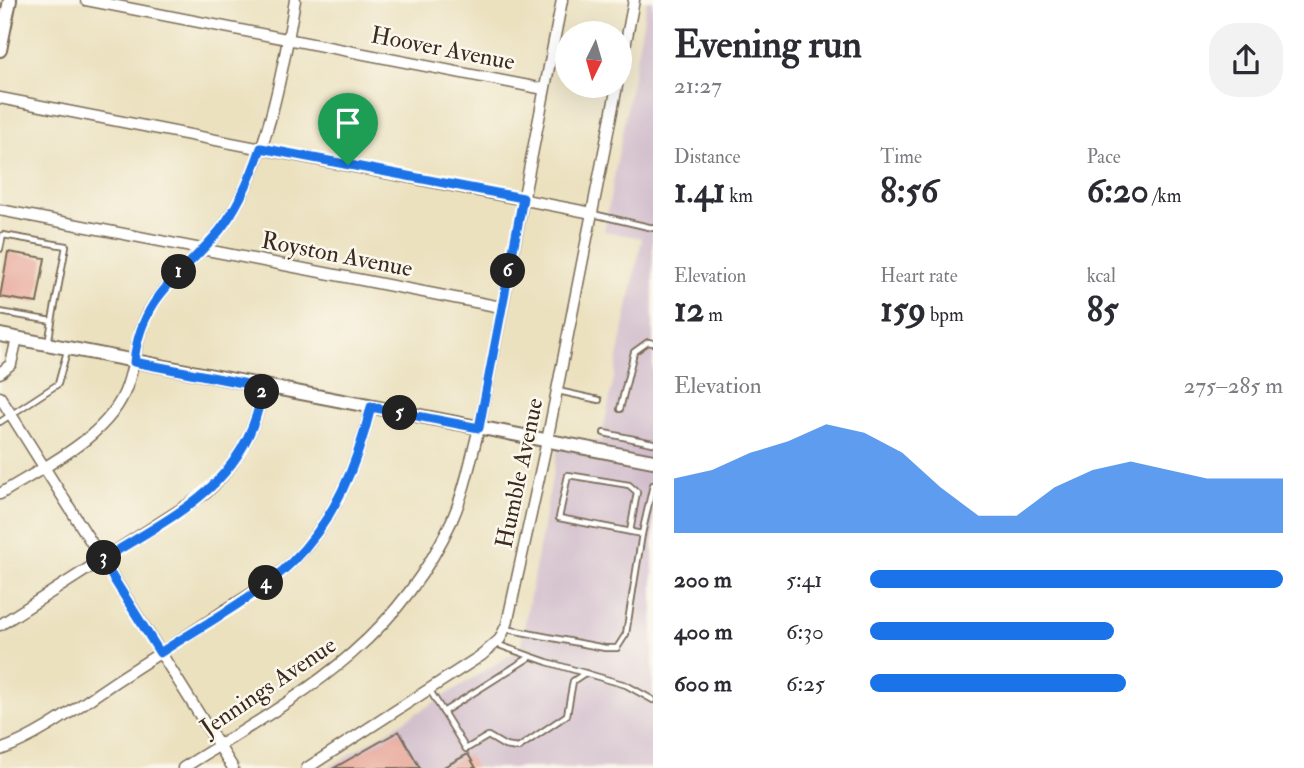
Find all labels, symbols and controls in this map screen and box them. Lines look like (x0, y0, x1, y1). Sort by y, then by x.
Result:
street label: Hoover Avenue (368, 19, 517, 78)
north arrow (555, 21, 632, 98)
map controls (555, 21, 632, 98)
text: Evening run (674, 21, 862, 69)
button: share (1209, 23, 1283, 97)
text: 21:27 (674, 71, 722, 100)
pin (318, 93, 378, 165)
icon: arrive (329, 104, 367, 142)
text: Distance (674, 145, 740, 169)
text: Time (880, 145, 922, 169)
text: Pace (1087, 145, 1121, 169)
text: 1.41 (674, 169, 725, 213)
text: 8:56 (880, 169, 938, 213)
text: 6:20 (1087, 169, 1149, 213)
text: km (725, 184, 753, 208)
text: /km (1149, 184, 1181, 208)
street label: Royston Avenue (259, 225, 415, 284)
pin: 1 (162, 254, 196, 290)
pin: 6 (490, 254, 526, 288)
text: 6 (503, 258, 512, 282)
text: 1 (175, 259, 182, 283)
text: Elevation (674, 264, 746, 288)
text: Heart rate (880, 264, 958, 288)
text: kcal (1087, 264, 1116, 288)
text: 12 (674, 288, 704, 332)
text: 159 (880, 288, 926, 332)
text: 85 (1087, 288, 1118, 332)
text: m (704, 303, 723, 327)
text: bpm (926, 303, 964, 327)
text: Elevation (674, 371, 762, 400)
text: 275–285 m (1184, 371, 1283, 400)
pin: 2 (244, 374, 280, 410)
text: 2 (257, 379, 266, 403)
street label: Humble Avenue (488, 395, 551, 551)
pin: 5 (382, 396, 418, 430)
text: 5 (395, 400, 404, 424)
pin: 3 (86, 540, 122, 576)
text: 3 (100, 545, 107, 569)
text: 200 m (674, 565, 732, 594)
text: 5:41 (786, 565, 822, 594)
pin: 4 (248, 566, 284, 600)
text: 4 (260, 570, 271, 594)
text: 400 m (674, 617, 733, 646)
text: 6:30 (786, 617, 824, 646)
street label: Jennings Avenue (194, 630, 342, 744)
text: 600 m (674, 669, 732, 698)
text: 6:25 (786, 669, 825, 698)

